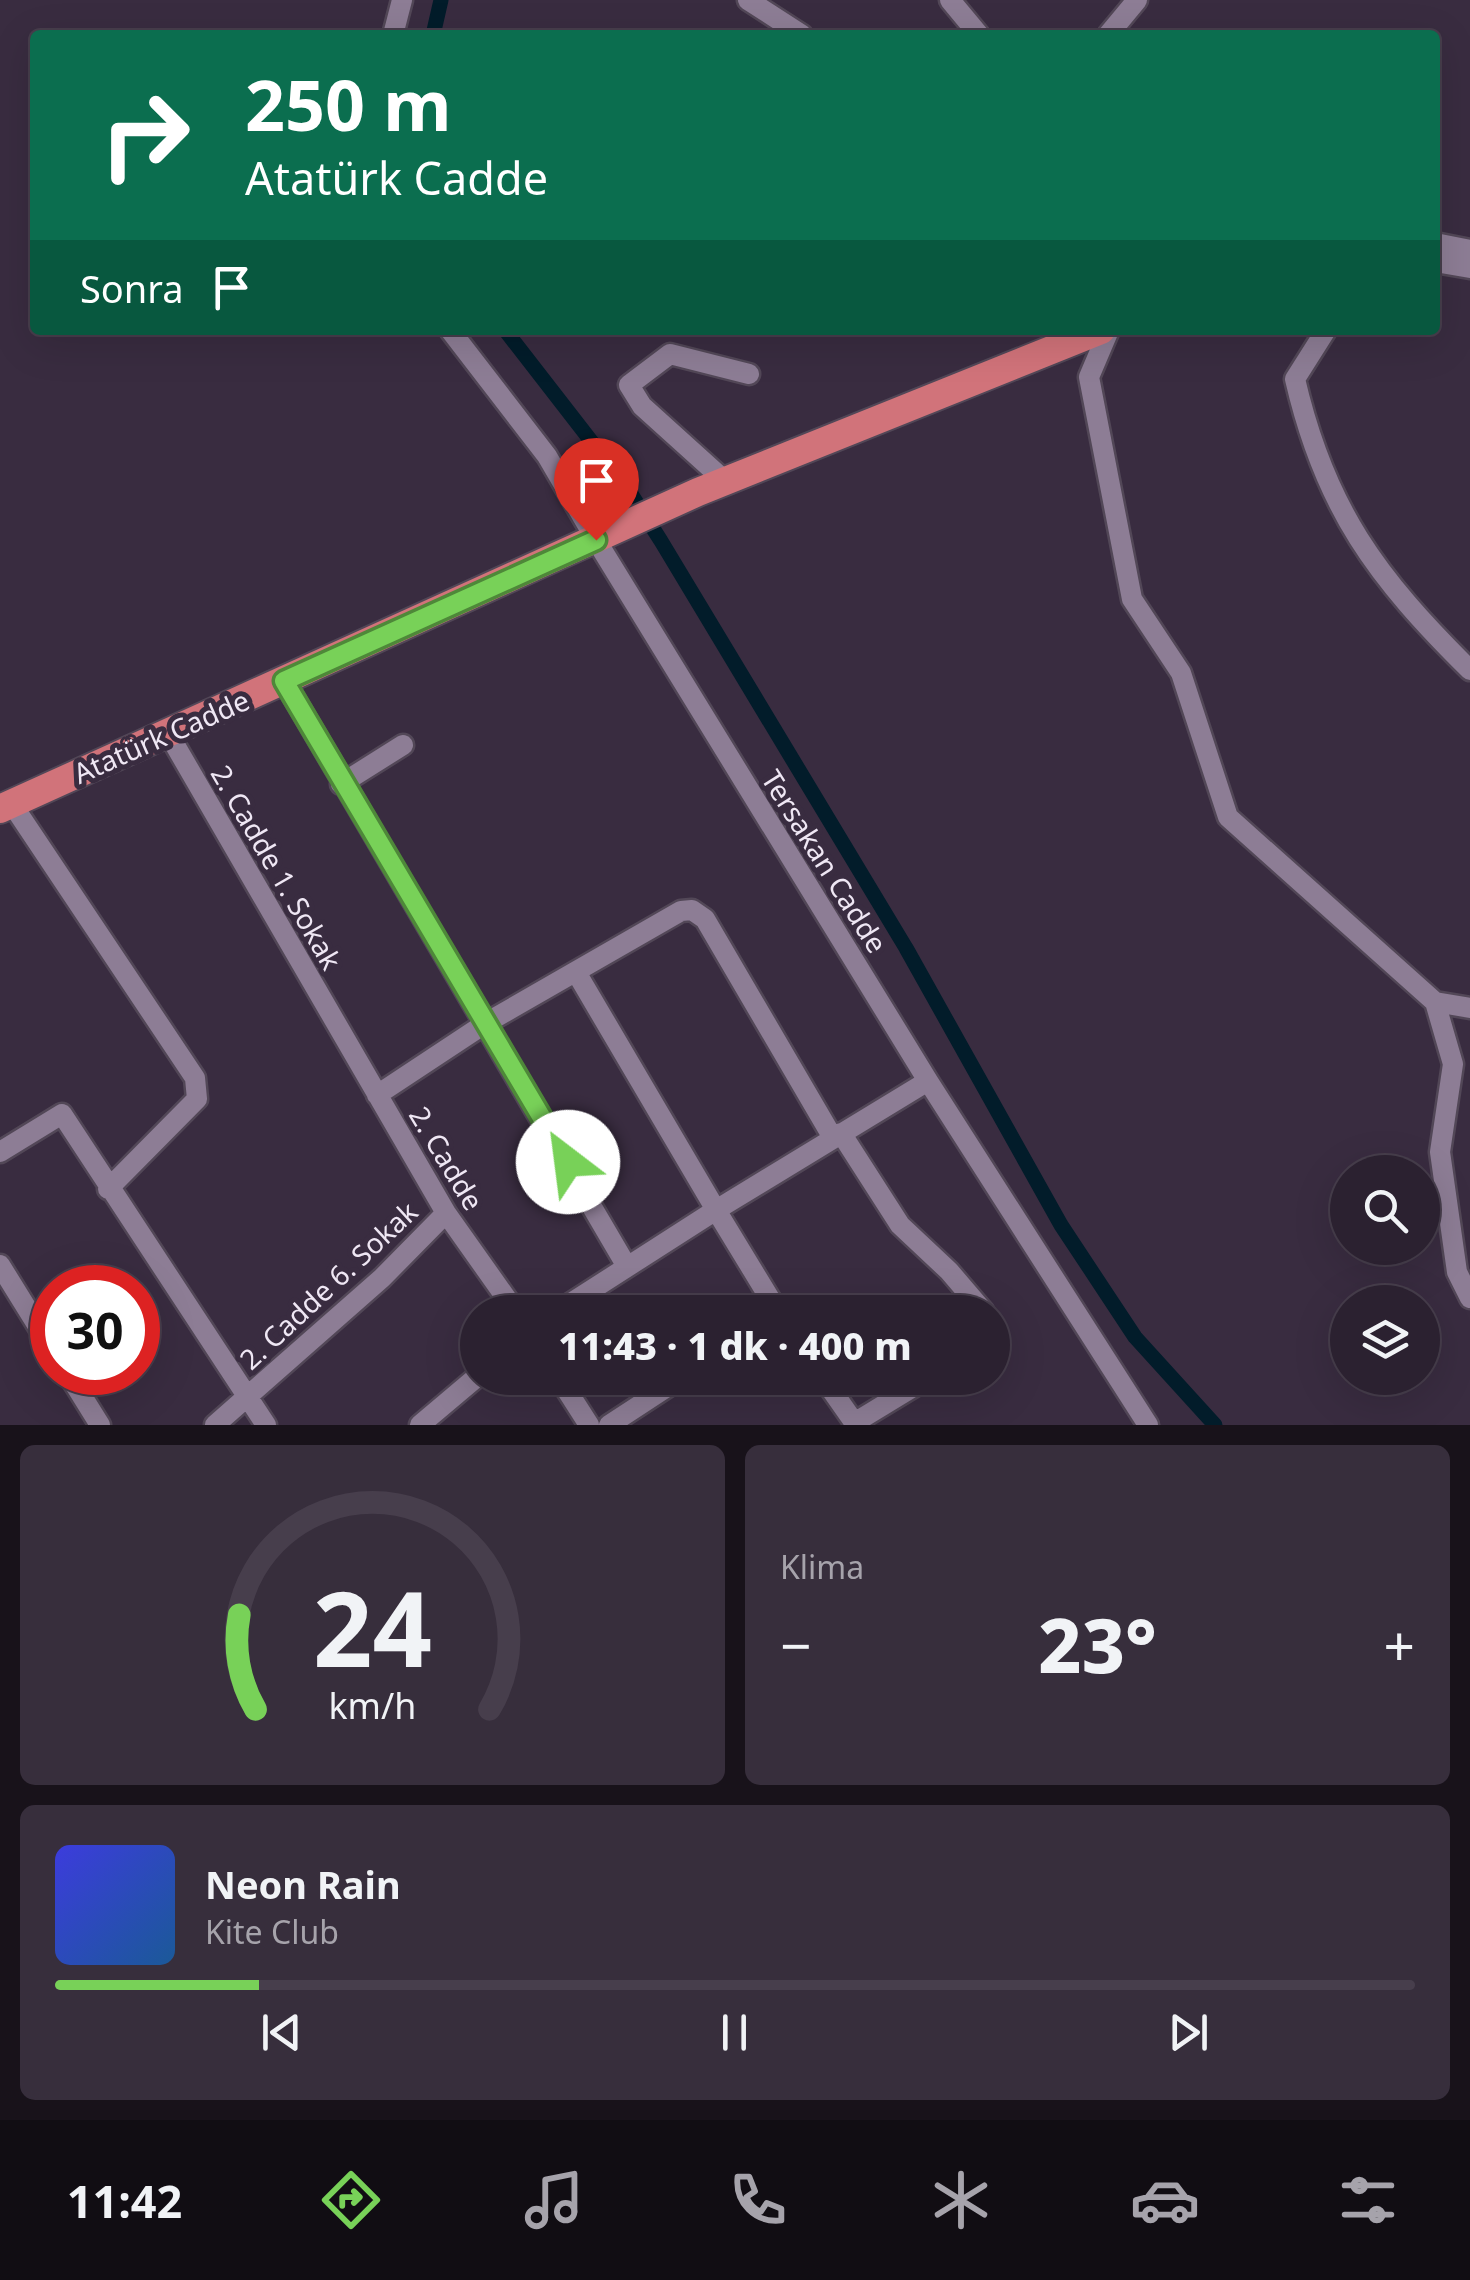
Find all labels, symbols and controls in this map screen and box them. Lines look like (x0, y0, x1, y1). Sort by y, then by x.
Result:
text: 250 m (245, 56, 452, 152)
icon: right (80, 70, 210, 200)
text: Atatürk Cadde (245, 147, 548, 208)
icon: arrive (204, 260, 259, 315)
text: Sonra (80, 262, 184, 314)
pin (554, 438, 639, 541)
icon: arrive (569, 453, 624, 508)
street label: Atatürk Cadde (67, 680, 255, 792)
street label: 2. Cadde 1. Sokak (203, 758, 351, 976)
street label: Tersakan Cadde (754, 762, 896, 960)
street label: 2. Cadde (401, 1099, 493, 1217)
position arrow (516, 1110, 620, 1214)
map controls (1330, 1155, 1440, 1395)
button: search (1330, 1155, 1440, 1265)
street label: 2. Cadde 6. Sokak (231, 1192, 425, 1377)
speed limit sign: 30 (30, 1265, 160, 1395)
button: layers (1330, 1285, 1440, 1395)
text: 11:43 · 1 dk · 400 m (558, 1319, 912, 1371)
text: Klima (780, 1545, 864, 1588)
text: 24 (313, 1556, 432, 1697)
text: 23° (1038, 1593, 1157, 1695)
text: − (780, 1607, 811, 1682)
text: + (1384, 1607, 1415, 1682)
text: km/h (329, 1681, 416, 1729)
text: Neon Rain (205, 1858, 401, 1910)
text: Kite Club (205, 1910, 339, 1953)
icon: previous (254, 2005, 309, 2060)
icon: pause (707, 2005, 762, 2060)
icon: next (1161, 2005, 1216, 2060)
icon: directions (316, 2165, 386, 2235)
icon: music (519, 2165, 589, 2235)
icon: phone (723, 2165, 793, 2235)
icon: climate (926, 2165, 996, 2235)
icon: car (1130, 2165, 1200, 2235)
icon: filters (1333, 2165, 1403, 2235)
text: 11:42 (67, 2170, 182, 2231)

